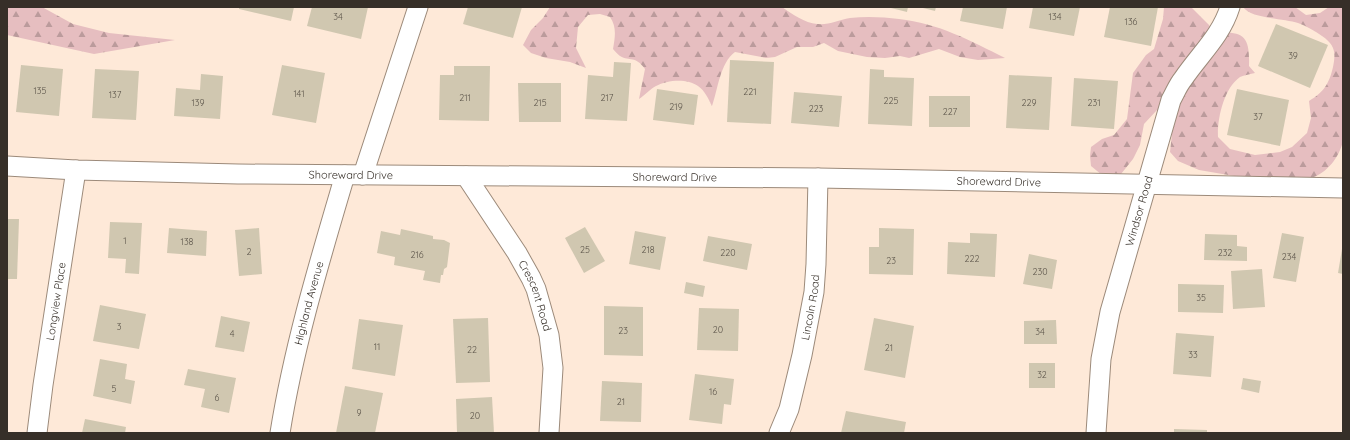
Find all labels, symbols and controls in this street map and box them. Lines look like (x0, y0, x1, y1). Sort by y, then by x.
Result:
house number: 34 (333, 11, 343, 22)
house number: 134 (1049, 11, 1062, 22)
house number: 136 (1125, 16, 1138, 27)
house number: 39 (1288, 50, 1298, 61)
house number: 135 (34, 85, 47, 96)
house number: 221 (743, 86, 757, 97)
house number: 141 (293, 88, 305, 99)
house number: 137 (109, 89, 122, 100)
house number: 211 (459, 92, 471, 103)
house number: 217 (601, 92, 614, 103)
house number: 225 (884, 95, 899, 106)
house number: 139 (191, 97, 205, 108)
house number: 215 (533, 97, 547, 108)
house number: 229 (1022, 97, 1037, 108)
house number: 231 (1087, 97, 1101, 108)
house number: 219 (669, 101, 683, 112)
house number: 223 (809, 103, 824, 114)
house number: 227 (943, 106, 958, 117)
house number: 37 (1253, 111, 1263, 122)
street label: Shoreward Drive (309, 167, 393, 182)
street label: Shoreward Drive (633, 170, 717, 184)
street label: Shoreward Drive (956, 174, 1041, 189)
street label: Windsor Road (1122, 174, 1156, 248)
house number: 1 (123, 235, 127, 246)
house number: 138 (181, 236, 194, 247)
house number: 25 (580, 244, 590, 255)
house number: 218 (641, 244, 655, 255)
house number: 2 (247, 246, 252, 257)
house number: 220 (720, 247, 736, 258)
house number: 232 (1218, 247, 1232, 258)
house number: 216 (410, 249, 424, 260)
house number: 234 (1282, 251, 1296, 262)
house number: 222 (965, 253, 979, 264)
house number: 23 (886, 255, 896, 266)
street label: Crescent Road (515, 258, 555, 333)
street label: Highland Avenue (291, 260, 326, 347)
street label: Longview Place (43, 261, 69, 342)
house number: 230 (1032, 266, 1048, 277)
street label: Lincoln Road (798, 274, 822, 341)
house number: 35 (1196, 292, 1206, 303)
house number: 3 (117, 321, 122, 332)
house number: 20 (713, 324, 723, 335)
house number: 23 (618, 325, 628, 336)
house number: 34 (1035, 326, 1045, 337)
house number: 4 (230, 328, 235, 339)
house number: 11 (374, 341, 380, 352)
house number: 21 (885, 342, 893, 353)
house number: 22 (467, 344, 477, 355)
house number: 33 (1188, 349, 1198, 360)
house number: 32 (1037, 369, 1047, 380)
house number: 5 (112, 383, 117, 394)
house number: 16 (709, 386, 717, 397)
house number: 6 (215, 392, 220, 403)
house number: 21 (617, 396, 625, 407)
house number: 9 (356, 407, 362, 418)
house number: 20 (470, 410, 480, 421)

